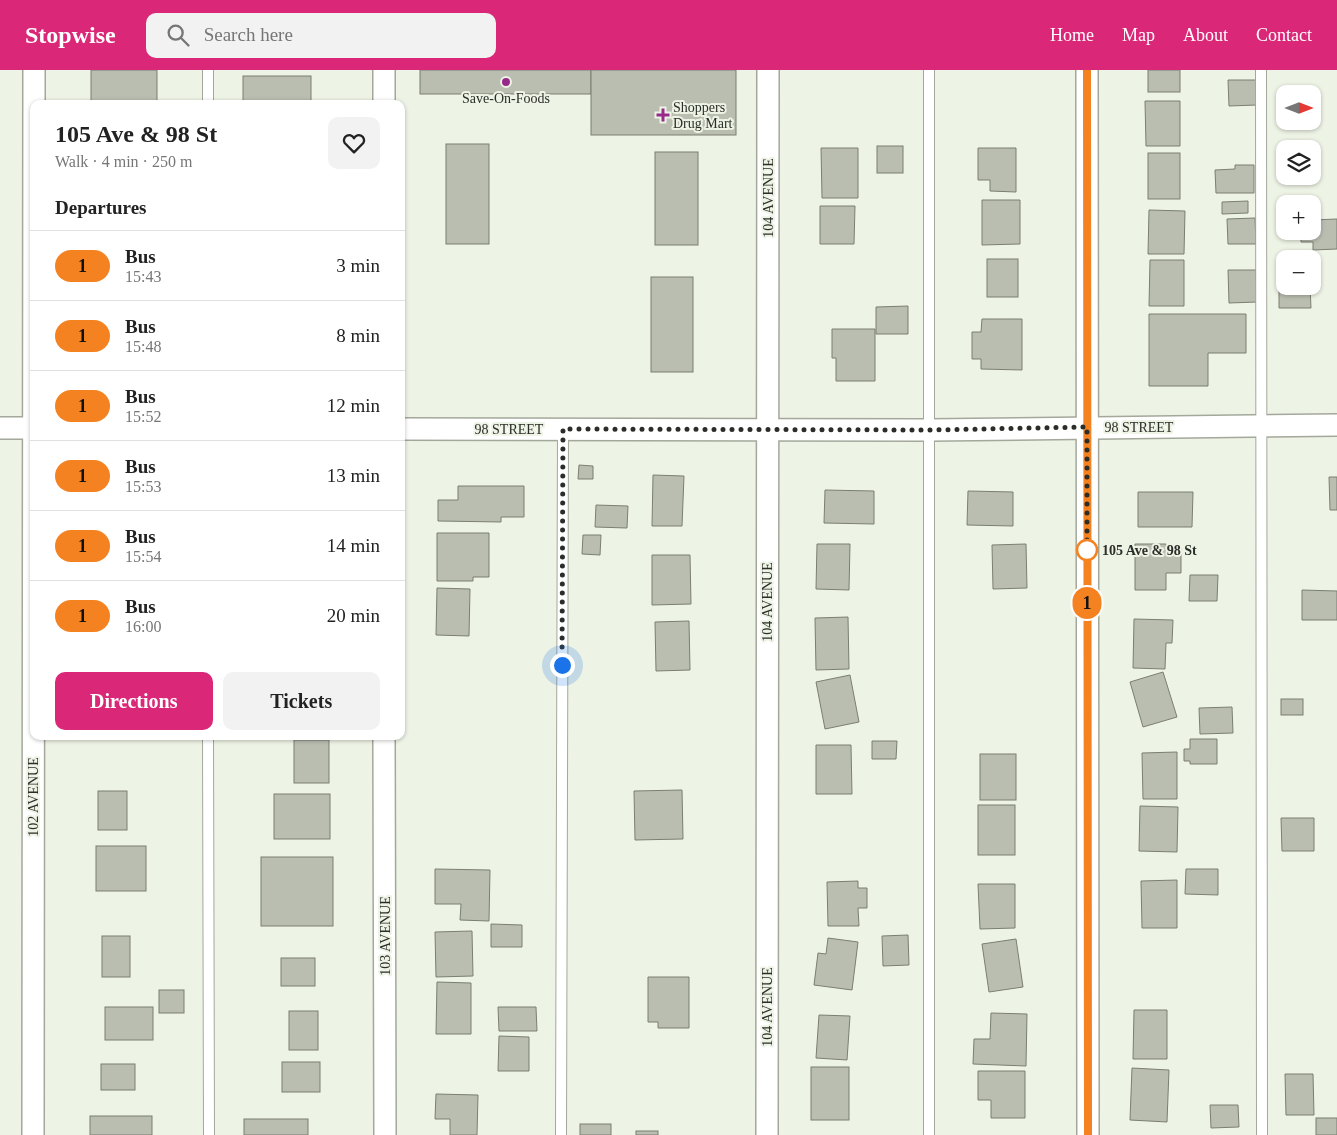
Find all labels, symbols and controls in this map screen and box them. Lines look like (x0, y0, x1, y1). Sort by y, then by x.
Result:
search box (146, 13, 496, 58)
icon: search (164, 21, 192, 49)
text: Stopwise (25, 22, 116, 48)
text: Search here (204, 24, 293, 45)
text: Home (1050, 25, 1094, 45)
text: Map (1122, 25, 1155, 45)
text: About (1183, 25, 1228, 45)
text: Contact (1256, 25, 1312, 45)
marker: Save-On-Foods (500, 76, 512, 88)
north arrow (1276, 85, 1321, 130)
map controls (1276, 85, 1321, 295)
place label: Save-On-Foods (462, 91, 550, 106)
place label: Shoppers Drug Mart (673, 100, 733, 131)
marker: Shoppers Drug Mart (657, 109, 669, 121)
button: heart (328, 117, 380, 169)
text: 105 Ave & 98 St (55, 121, 217, 147)
button: layers (1276, 140, 1321, 185)
text: Walk · 4 min · 250 m (55, 153, 192, 170)
street label: 104 AVENUE (761, 158, 776, 238)
button: + (1276, 195, 1321, 240)
text: Departures (55, 197, 146, 218)
text: Bus (125, 246, 156, 267)
button: − (1276, 250, 1321, 295)
text: 3 min (336, 255, 380, 276)
text: 1 (78, 256, 87, 276)
text: 15:43 (125, 268, 161, 285)
text: Bus (125, 316, 156, 337)
text: 8 min (336, 325, 380, 346)
text: 1 (78, 326, 87, 346)
text: 15:48 (125, 338, 161, 355)
text: Bus (125, 386, 156, 407)
text: 12 min (327, 395, 380, 416)
text: 1 (78, 396, 87, 416)
text: 15:52 (125, 408, 161, 425)
street label: 98 STREET (1105, 420, 1174, 435)
street label: 98 STREET (475, 422, 544, 437)
text: Bus (125, 456, 156, 477)
text: 13 min (327, 465, 380, 486)
text: 1 (78, 466, 87, 486)
text: 15:53 (125, 478, 161, 495)
text: Bus (125, 526, 156, 547)
text: 14 min (327, 535, 380, 556)
text: 1 (78, 536, 87, 556)
marker: 105 Ave & 98 St (1076, 539, 1098, 561)
place label: 105 Ave & 98 St (1102, 543, 1197, 558)
text: 15:54 (125, 548, 161, 565)
street label: 104 AVENUE (760, 562, 775, 642)
line badge: 1 (1071, 587, 1103, 619)
text: 1 (1083, 593, 1092, 613)
text: Bus (125, 596, 156, 617)
text: 20 min (327, 605, 380, 626)
text: 1 (78, 606, 87, 626)
text: 16:00 (125, 618, 161, 635)
your location (550, 653, 575, 678)
button: Directions (55, 672, 213, 730)
button: Tickets (223, 672, 380, 730)
street label: 102 AVENUE (26, 757, 41, 837)
street label: 103 AVENUE (378, 896, 393, 976)
street label: 104 AVENUE (760, 967, 775, 1047)

